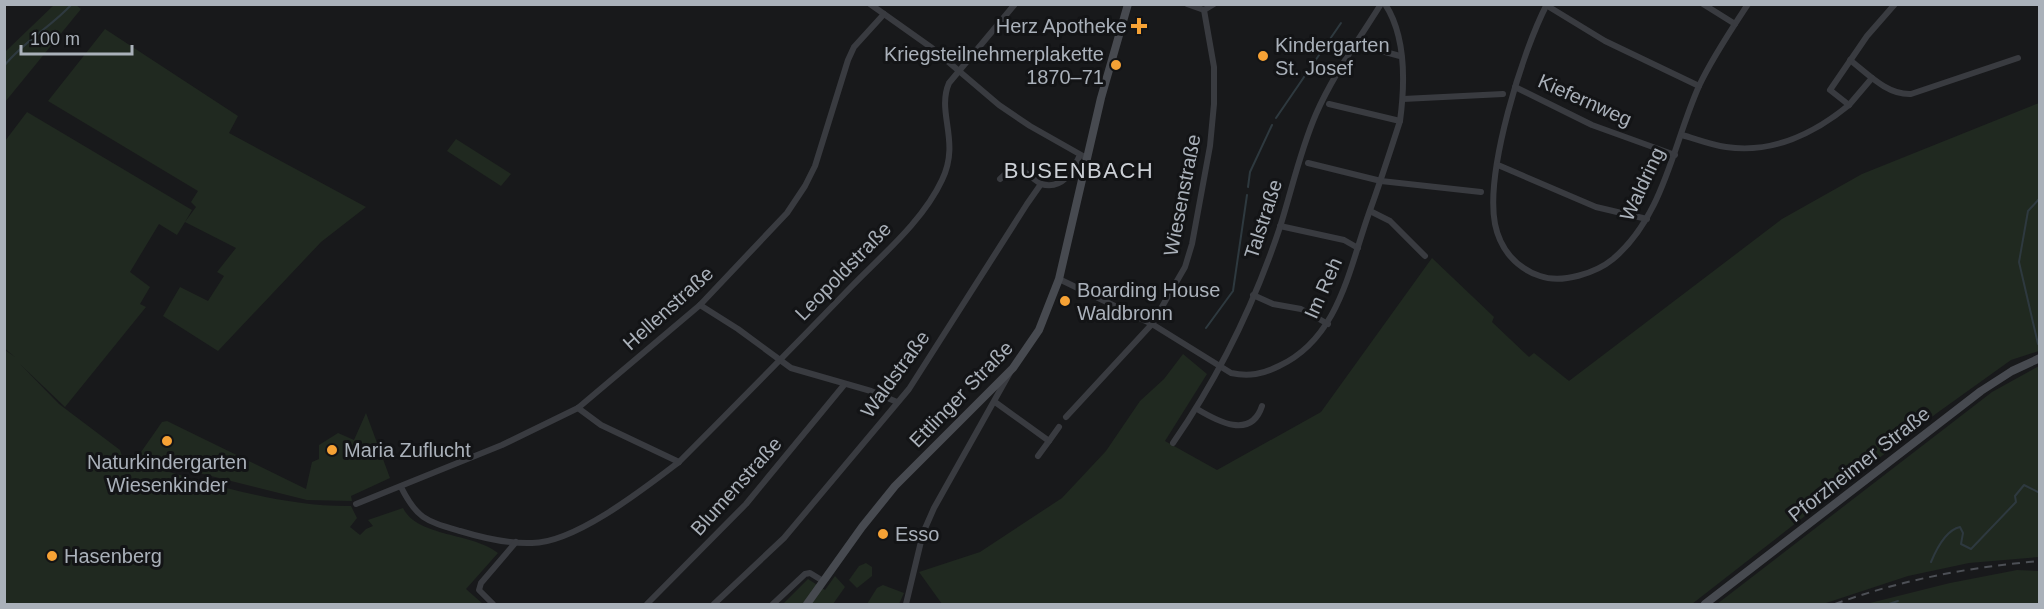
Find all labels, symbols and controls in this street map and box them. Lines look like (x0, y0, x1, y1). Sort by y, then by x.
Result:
place label: Herz Apotheke (996, 15, 1127, 37)
scale bar (21, 18, 132, 56)
marker: Herz Apotheke (1132, 19, 1146, 33)
text: 100 m (30, 29, 80, 49)
place label: Kindergarten St. Josef (1275, 34, 1390, 79)
place label: Kriegsteilnehmerplakette 1870–71 (884, 43, 1104, 88)
marker: Kindergarten St. Josef (1256, 49, 1270, 63)
marker: Kriegsteilnehmerplakette 1870–71 (1109, 58, 1123, 72)
street label: Kiefernweg (1535, 70, 1635, 130)
street label: Wiesenstraße (1159, 132, 1205, 258)
street label: Waldring (1616, 144, 1668, 224)
district label: BUSENBACH (1004, 158, 1154, 183)
street label: Talstraße (1240, 176, 1286, 262)
street label: Leopoldstraße (791, 217, 895, 325)
street label: Im Reh (1300, 254, 1346, 322)
street label: Hellenstraße (619, 262, 717, 354)
place label: Boarding House Waldbronn (1077, 279, 1220, 324)
marker: Boarding House Waldbronn (1058, 294, 1072, 308)
street label: Waldstraße (856, 326, 934, 422)
street label: Ettlinger Straße (905, 336, 1017, 452)
street label: Pforzheimer Straße (1784, 402, 1934, 526)
street label: Blumenstraße (686, 432, 786, 540)
marker: Naturkindergarten Wiesenkinder (160, 434, 174, 448)
place label: Maria Zuflucht (344, 439, 471, 461)
marker: Maria Zuflucht (325, 443, 339, 457)
place label: Naturkindergarten Wiesenkinder (87, 451, 247, 496)
place label: Esso (895, 523, 939, 545)
marker: Esso (876, 527, 890, 541)
place label: Hasenberg (64, 545, 162, 567)
marker: Hasenberg (45, 549, 59, 563)

